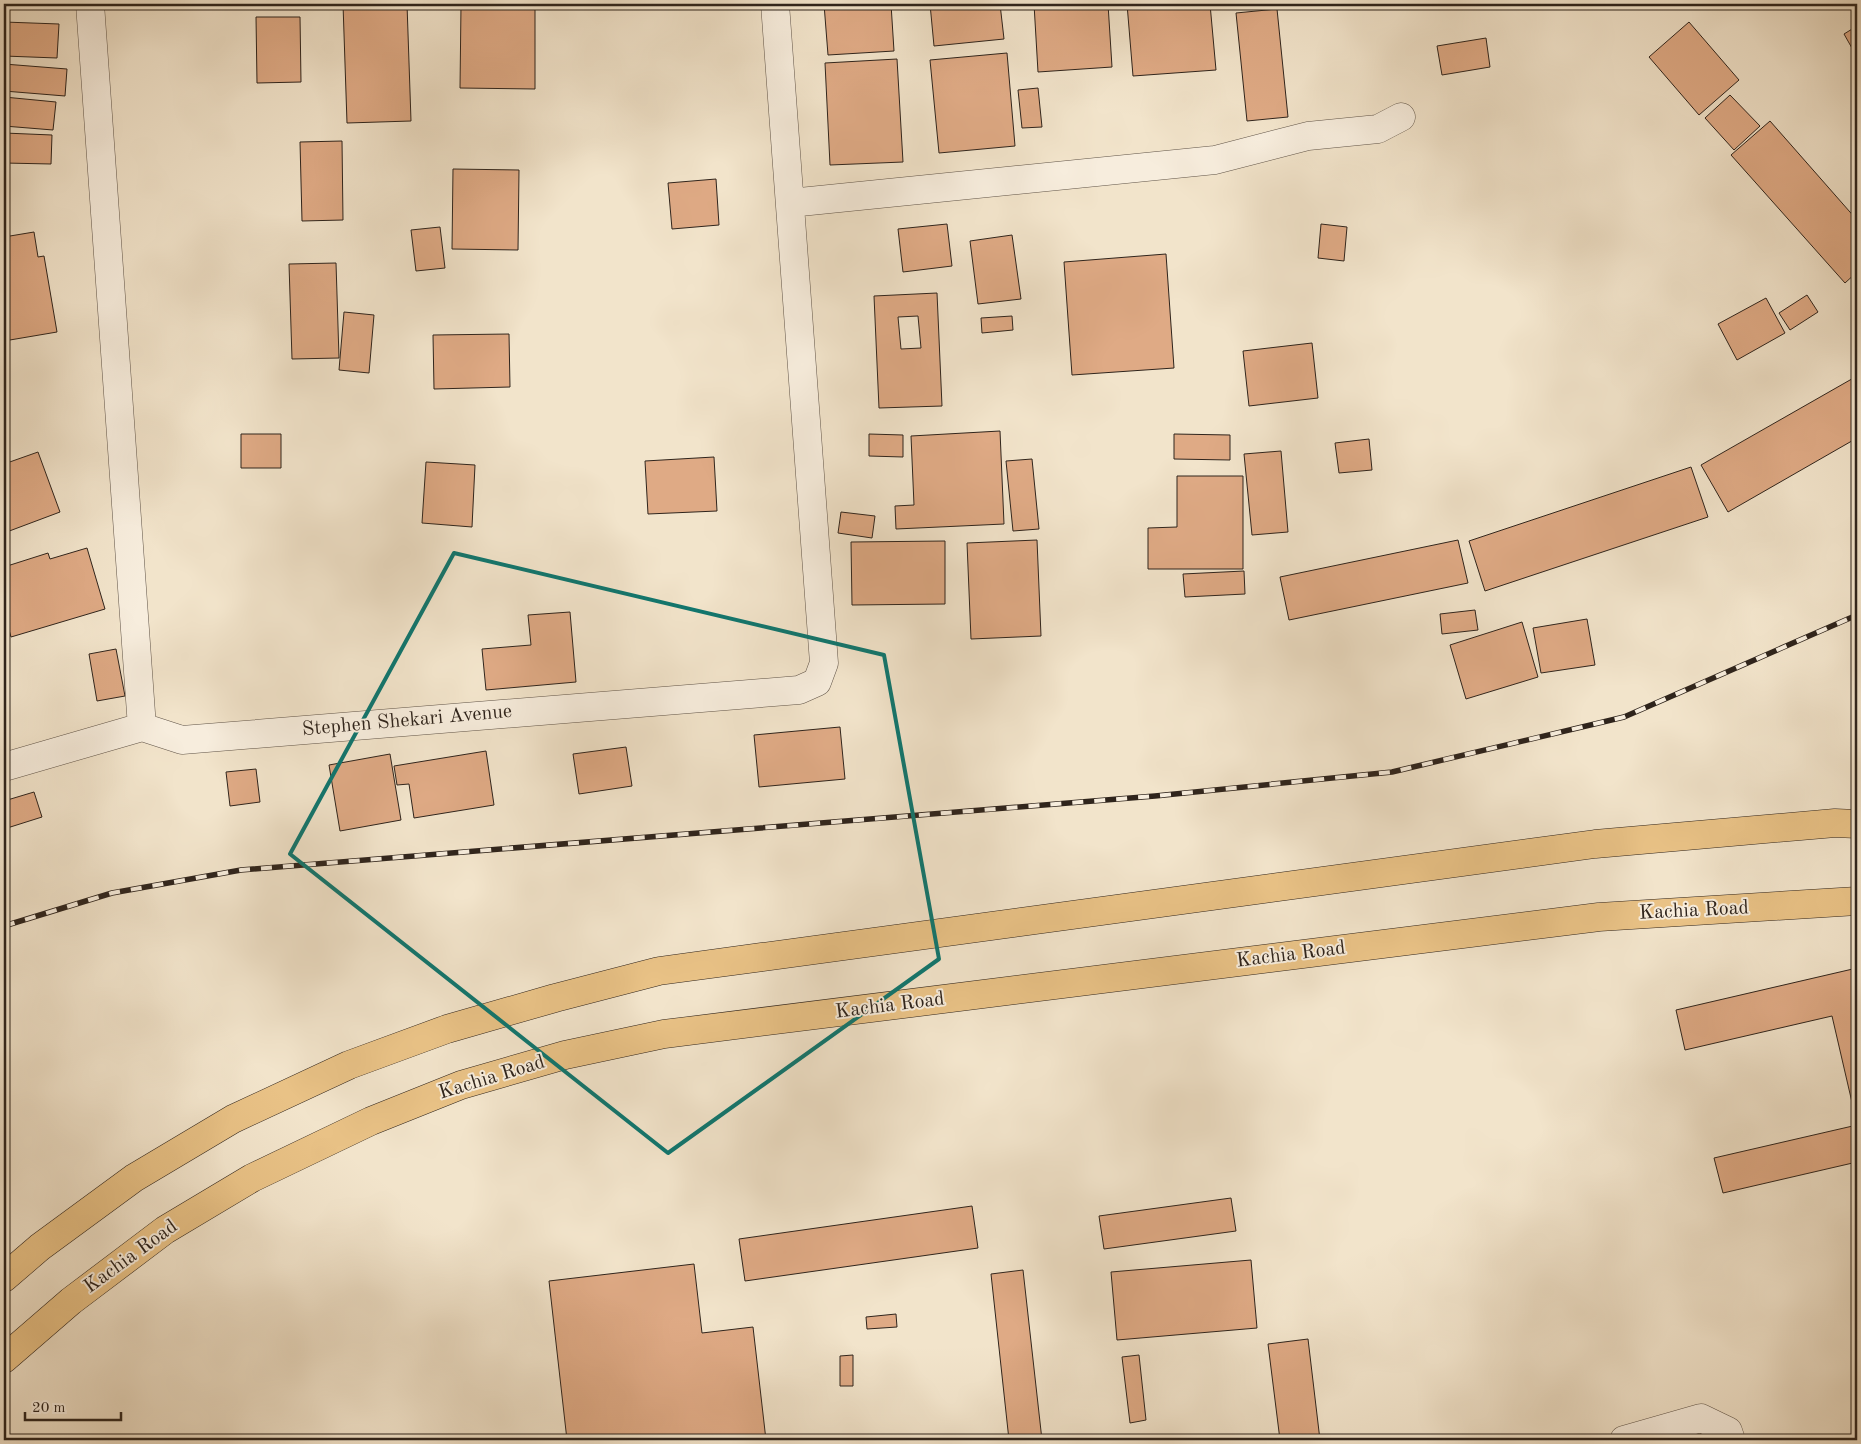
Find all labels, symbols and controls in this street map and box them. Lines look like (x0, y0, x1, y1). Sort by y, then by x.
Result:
street label: Stephen Shekari Avenue (301, 702, 513, 740)
street label: Kachia Road (1639, 898, 1749, 924)
street label: Kachia Road (1235, 938, 1347, 972)
street label: Kachia Road (834, 989, 946, 1023)
street label: Kachia Road (436, 1052, 548, 1104)
street label: Kachia Road (81, 1217, 181, 1297)
scale bar (25, 1389, 121, 1421)
text: 20 m (32, 1401, 66, 1416)

